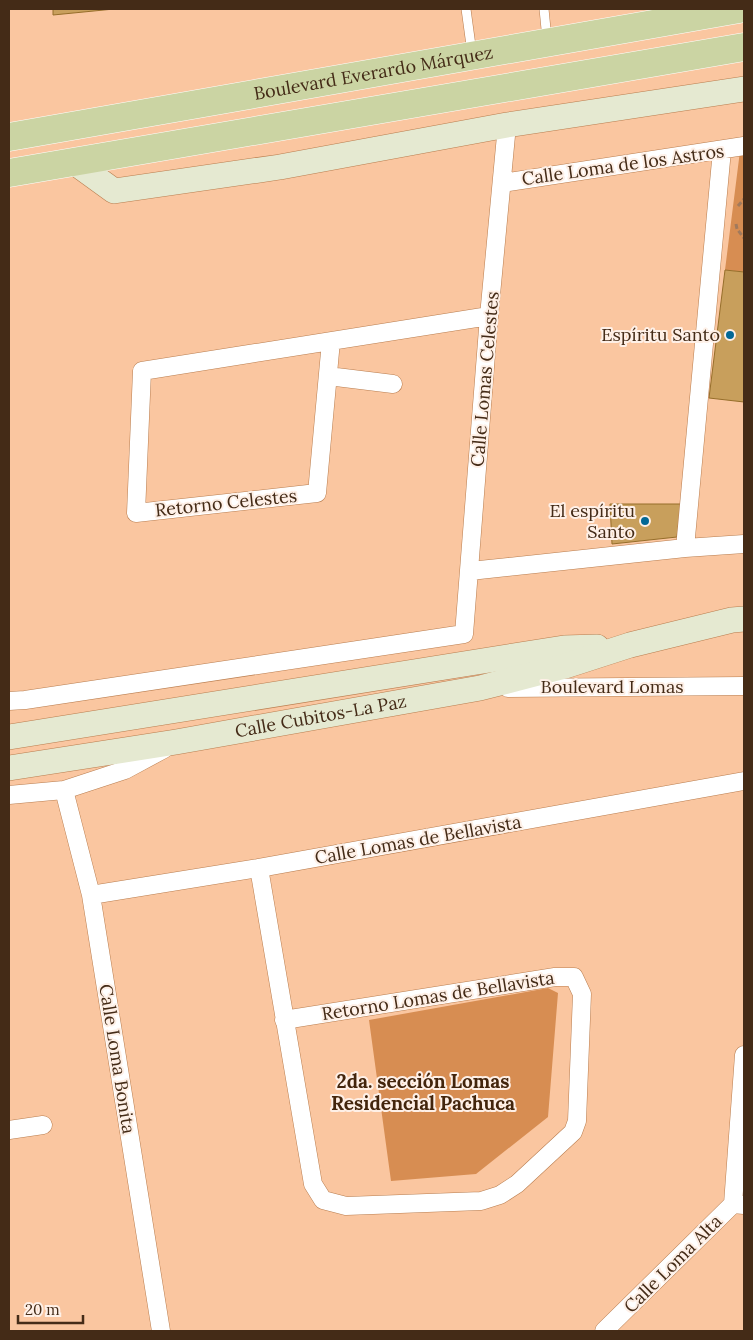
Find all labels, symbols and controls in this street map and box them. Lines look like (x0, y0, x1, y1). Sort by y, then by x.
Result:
street label: Boulevard Everardo Márquez (252, 40, 495, 105)
street label: Calle Loma de los Astros (520, 139, 726, 190)
street label: Calle Lomas Celestes (465, 290, 504, 468)
place label: Espíritu Santo (601, 323, 720, 346)
marker: Espíritu Santo (724, 329, 736, 341)
street label: Retorno Celestes (154, 484, 298, 521)
place label: El espíritu Santo (549, 499, 635, 543)
marker: El espíritu Santo (639, 515, 651, 527)
street label: Boulevard Lomas (540, 675, 684, 698)
street label: Calle Cubitos-La Paz (233, 689, 408, 742)
street label: Calle Lomas de Bellavista (313, 810, 523, 869)
street label: Retorno Lomas de Bellavista (320, 966, 556, 1025)
street label: Calle Loma Bonita (94, 982, 141, 1136)
district label: 2da. sección Lomas Residencial Pachuca (331, 1069, 515, 1115)
street label: Calle Loma Alta (619, 1210, 727, 1318)
scale bar (18, 1292, 82, 1324)
text: 20 m (25, 1300, 60, 1319)

